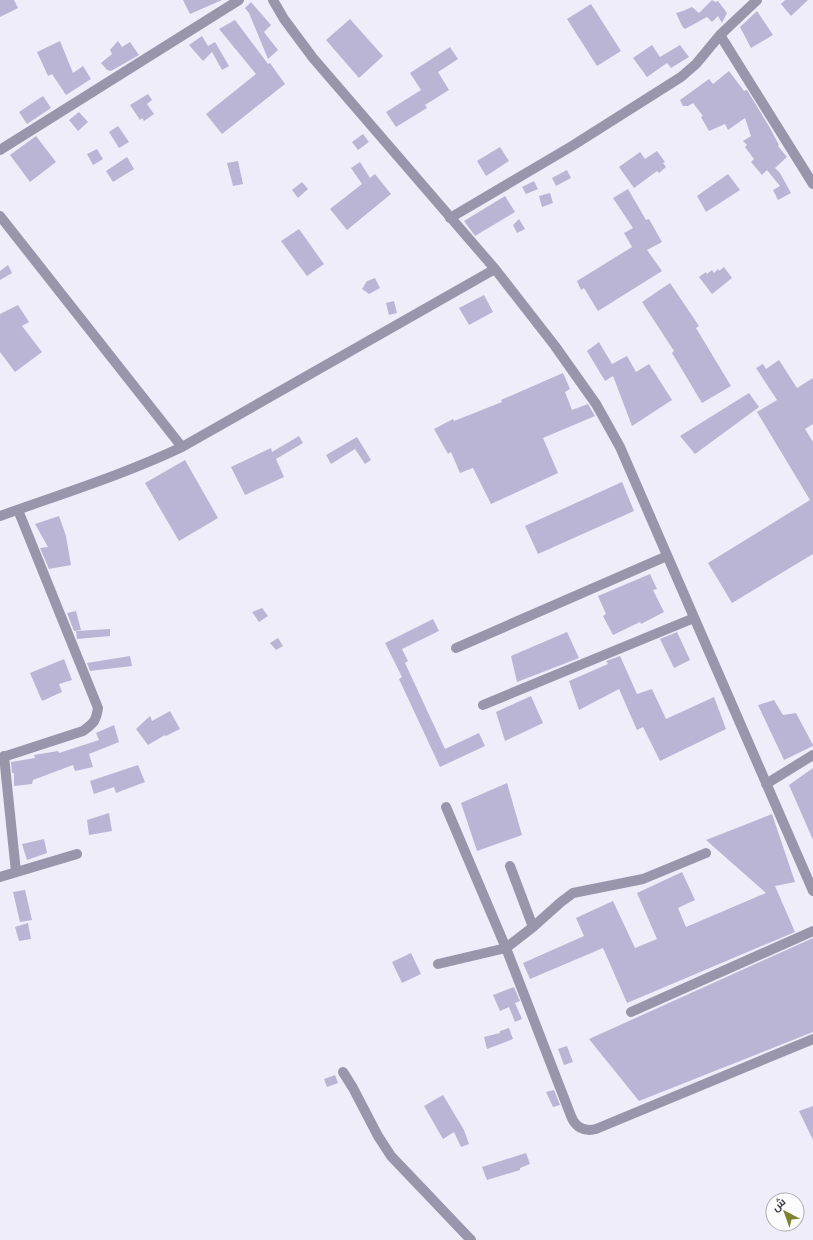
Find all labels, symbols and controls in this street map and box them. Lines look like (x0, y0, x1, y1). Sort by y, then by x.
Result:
north arrow (765, 1192, 805, 1232)
text: ش (769, 1195, 788, 1214)

